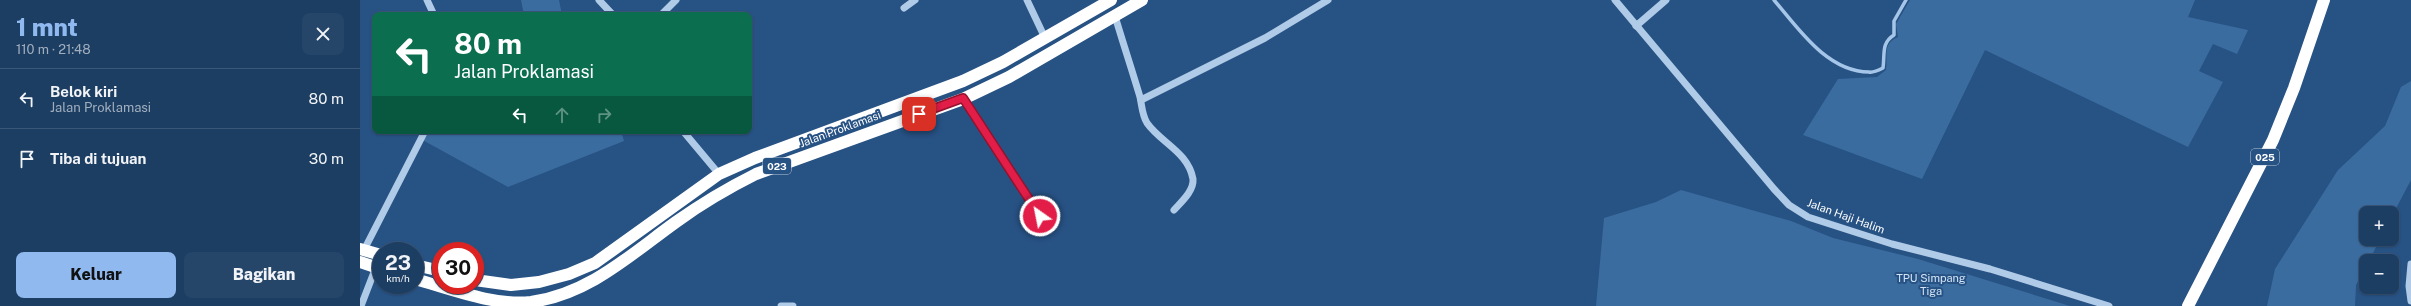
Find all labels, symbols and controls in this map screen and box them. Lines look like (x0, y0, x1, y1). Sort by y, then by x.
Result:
text: 1 mnt (16, 13, 78, 41)
button: close (302, 13, 344, 55)
text: 80 m (454, 27, 522, 60)
icon: left (388, 28, 440, 80)
text: 110 m · 21:48 (16, 42, 91, 57)
text: Jalan Proklamasi (454, 61, 594, 82)
text: Belok kiri (50, 83, 117, 100)
icon: left (16, 88, 38, 110)
text: 80 m (309, 90, 344, 107)
pin (902, 97, 936, 131)
text: Jalan Proklamasi (50, 100, 151, 115)
icon: arrive (908, 103, 930, 125)
icon: left (509, 104, 531, 126)
icon: ahead (551, 104, 573, 126)
icon: right (593, 104, 615, 126)
street label: Jalan Proklamasi (798, 109, 882, 149)
icon: arrive (16, 148, 38, 170)
road number: 025 (2251, 149, 2279, 165)
text: Tiba di tujuan (50, 150, 146, 167)
text: 30 m (309, 150, 344, 167)
road number: 023 (763, 158, 791, 174)
position arrow (1019, 195, 1061, 237)
street label: Jalan Haji Halim (1806, 196, 1886, 236)
map controls (2359, 206, 2399, 294)
button: + (2359, 206, 2399, 246)
speed limit sign: 30 (432, 242, 484, 294)
text: 23 (385, 251, 411, 275)
button: Keluar (16, 252, 176, 298)
button: Bagikan (184, 252, 344, 298)
button: − (2359, 254, 2399, 294)
text: km/h (386, 272, 410, 284)
park label: TPU Simpang Tiga (1896, 272, 1966, 297)

